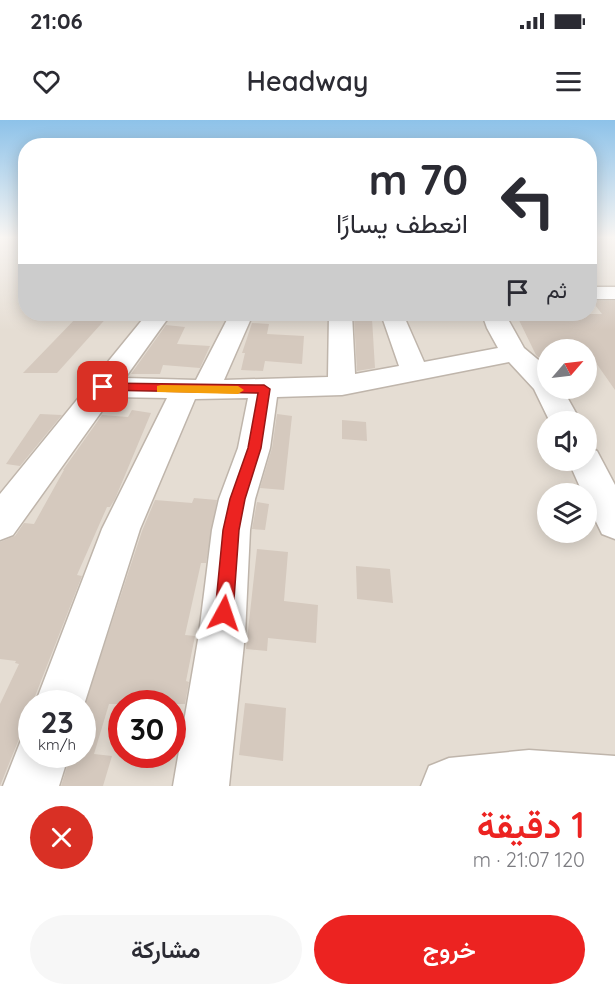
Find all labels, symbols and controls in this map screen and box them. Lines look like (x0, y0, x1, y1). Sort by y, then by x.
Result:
text: 21:06 (30, 7, 83, 35)
text: Headway (247, 64, 368, 98)
icon: heart (30, 65, 63, 98)
icon: menu (552, 65, 585, 98)
text: 70 m (369, 153, 468, 206)
icon: left (489, 162, 567, 240)
text: انعطف يسارًا (336, 206, 468, 240)
icon: arrive (501, 276, 534, 309)
text: ثم (546, 276, 567, 304)
north arrow (537, 339, 597, 399)
map controls (537, 339, 597, 543)
pin (77, 361, 128, 412)
icon: arrive (86, 370, 119, 403)
button: sound (537, 411, 597, 471)
button: layers (537, 483, 597, 543)
position arrow (192, 581, 256, 645)
speed limit sign: 30 (108, 690, 186, 768)
text: 23 (40, 703, 74, 741)
text: km/h (38, 735, 76, 754)
text: 1 دقيقة (477, 802, 585, 847)
button: close (30, 806, 93, 869)
text: 120 m · 21:07 (473, 847, 585, 872)
button: مشاركة (30, 915, 302, 984)
button: خروج (314, 915, 585, 984)

